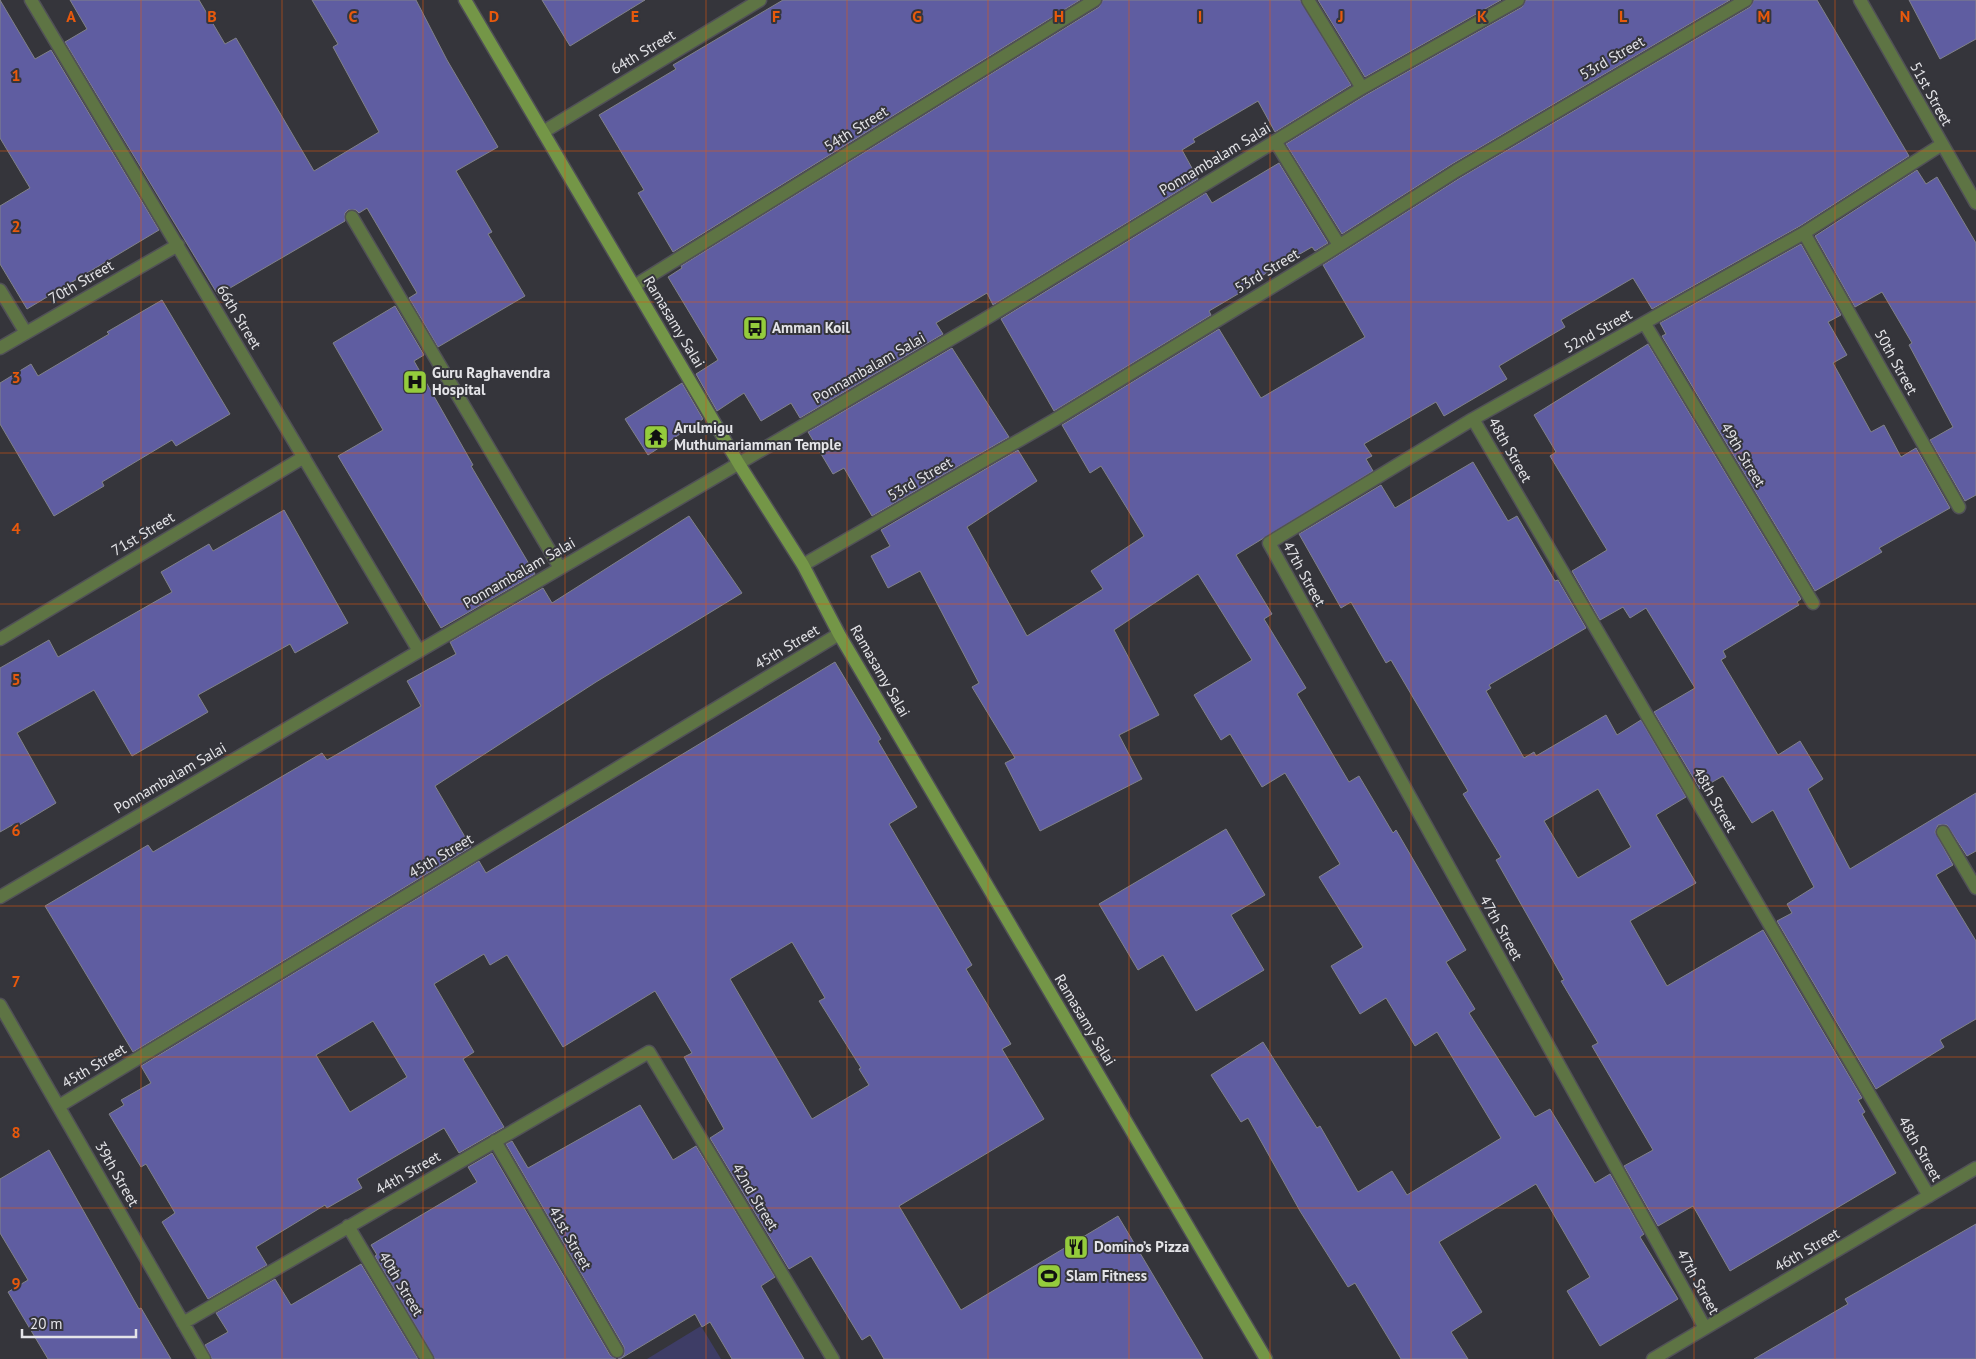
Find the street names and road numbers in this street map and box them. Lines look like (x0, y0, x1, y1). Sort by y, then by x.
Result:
street label: 64th Street (607, 25, 678, 78)
street label: 53rd Street (1576, 31, 1648, 84)
street label: 51st Street (1906, 59, 1957, 129)
street label: 54th Street (820, 101, 891, 156)
street label: Ponnambalam Salai (1156, 118, 1274, 199)
street label: 53rd Street (1231, 244, 1302, 297)
street label: 70th Street (45, 255, 117, 308)
street label: Ramasamy Salai (640, 272, 709, 371)
street label: 66th Street (213, 281, 266, 352)
street label: 52nd Street (1560, 304, 1635, 357)
street label: 50th Street (1871, 326, 1922, 398)
street label: Ponnambalam Salai (809, 328, 928, 407)
street label: 48th Street (1484, 414, 1537, 486)
street label: 49th Street (1717, 419, 1770, 490)
street label: 53rd Street (884, 452, 956, 505)
street label: 71st Street (108, 507, 178, 560)
street label: Ponnambalam Salai (459, 533, 578, 612)
street label: 47th Street (1279, 538, 1330, 610)
street label: 45th Street (751, 620, 822, 673)
street label: Ramasamy Salai (846, 621, 915, 720)
street label: Ponnambalam Salai (110, 738, 229, 817)
street label: 48th Street (1689, 764, 1742, 836)
street label: 45th Street (405, 829, 476, 882)
street label: 47th Street (1476, 892, 1527, 964)
street label: Ramasamy Salai (1051, 970, 1120, 1069)
street label: 45th Street (58, 1039, 129, 1092)
street label: 48th Street (1894, 1113, 1947, 1185)
street label: 39th Street (91, 1138, 144, 1210)
street label: 44th Street (372, 1146, 444, 1199)
street label: 42nd Street (728, 1160, 783, 1234)
street label: 41st Street (545, 1203, 596, 1273)
street label: 46th Street (1771, 1223, 1843, 1276)
street label: 47th Street (1673, 1246, 1724, 1318)
street label: 40th Street (375, 1248, 428, 1319)

